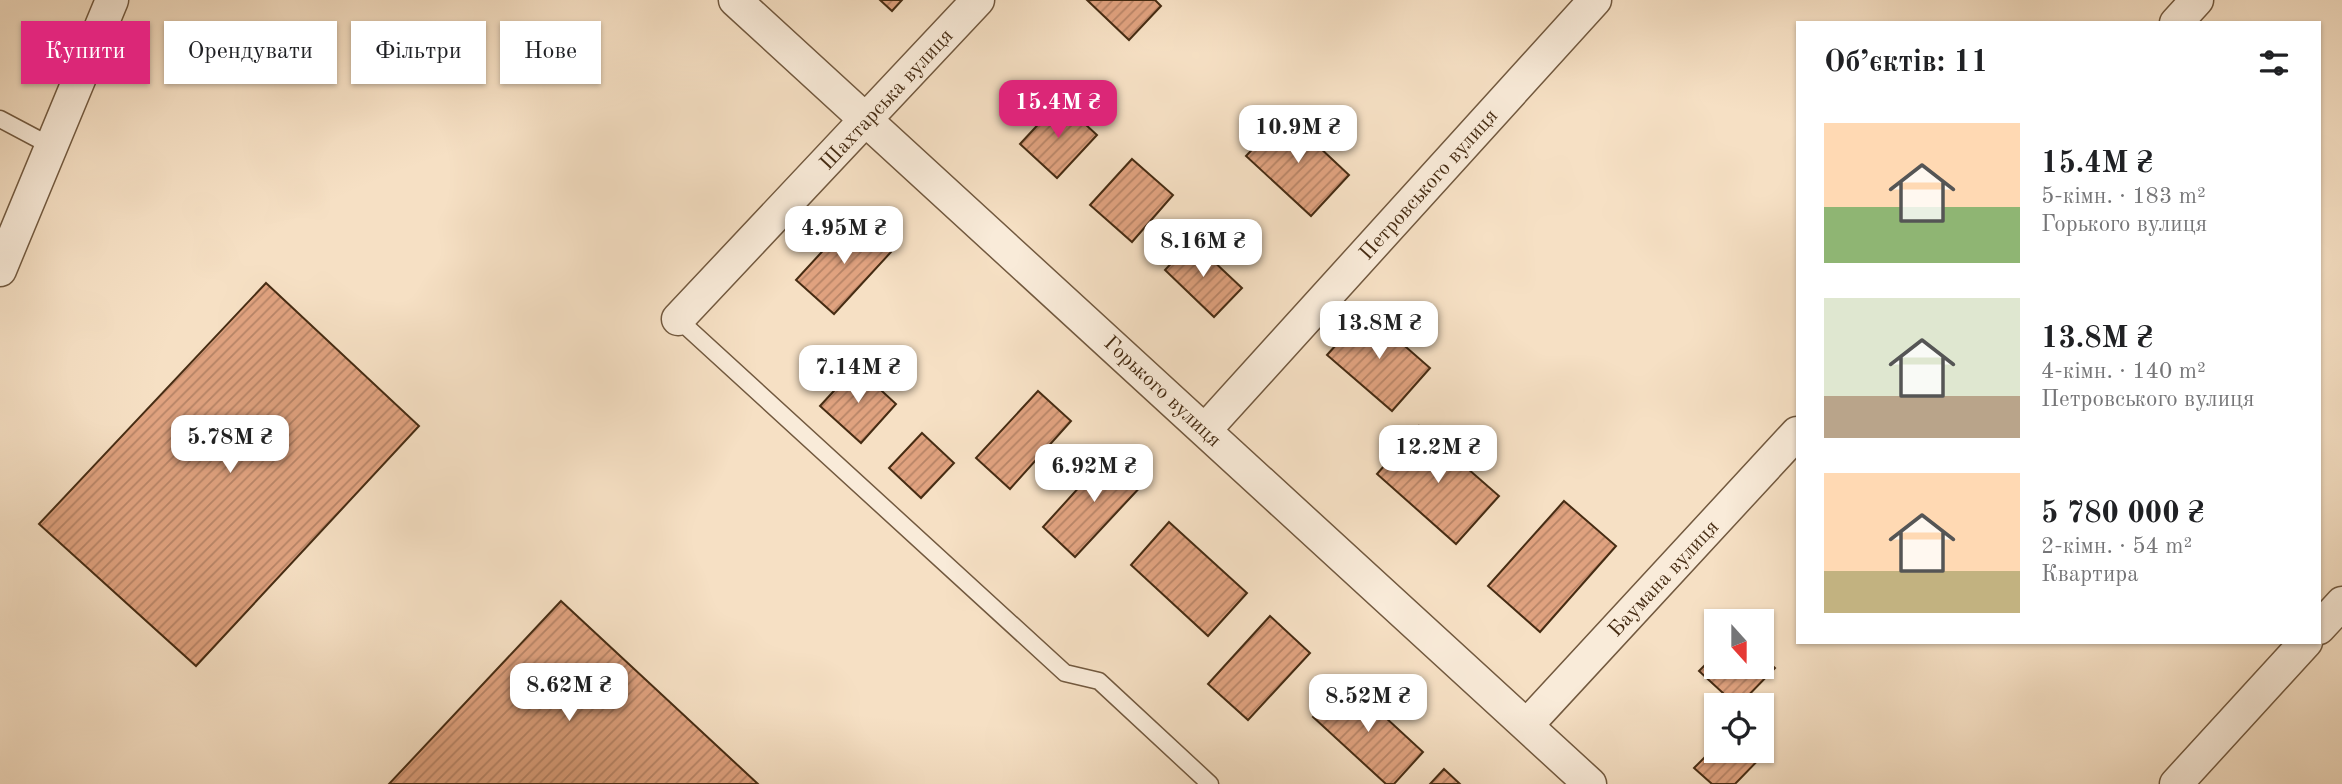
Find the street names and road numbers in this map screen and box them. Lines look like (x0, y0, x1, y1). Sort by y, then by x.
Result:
street label: Шахтарська вулиця (816, 25, 958, 175)
street label: Петровського вулиця (1356, 105, 1502, 264)
street label: Горького вулиця (1099, 333, 1225, 452)
street label: Баумана вулиця (1605, 517, 1723, 641)

